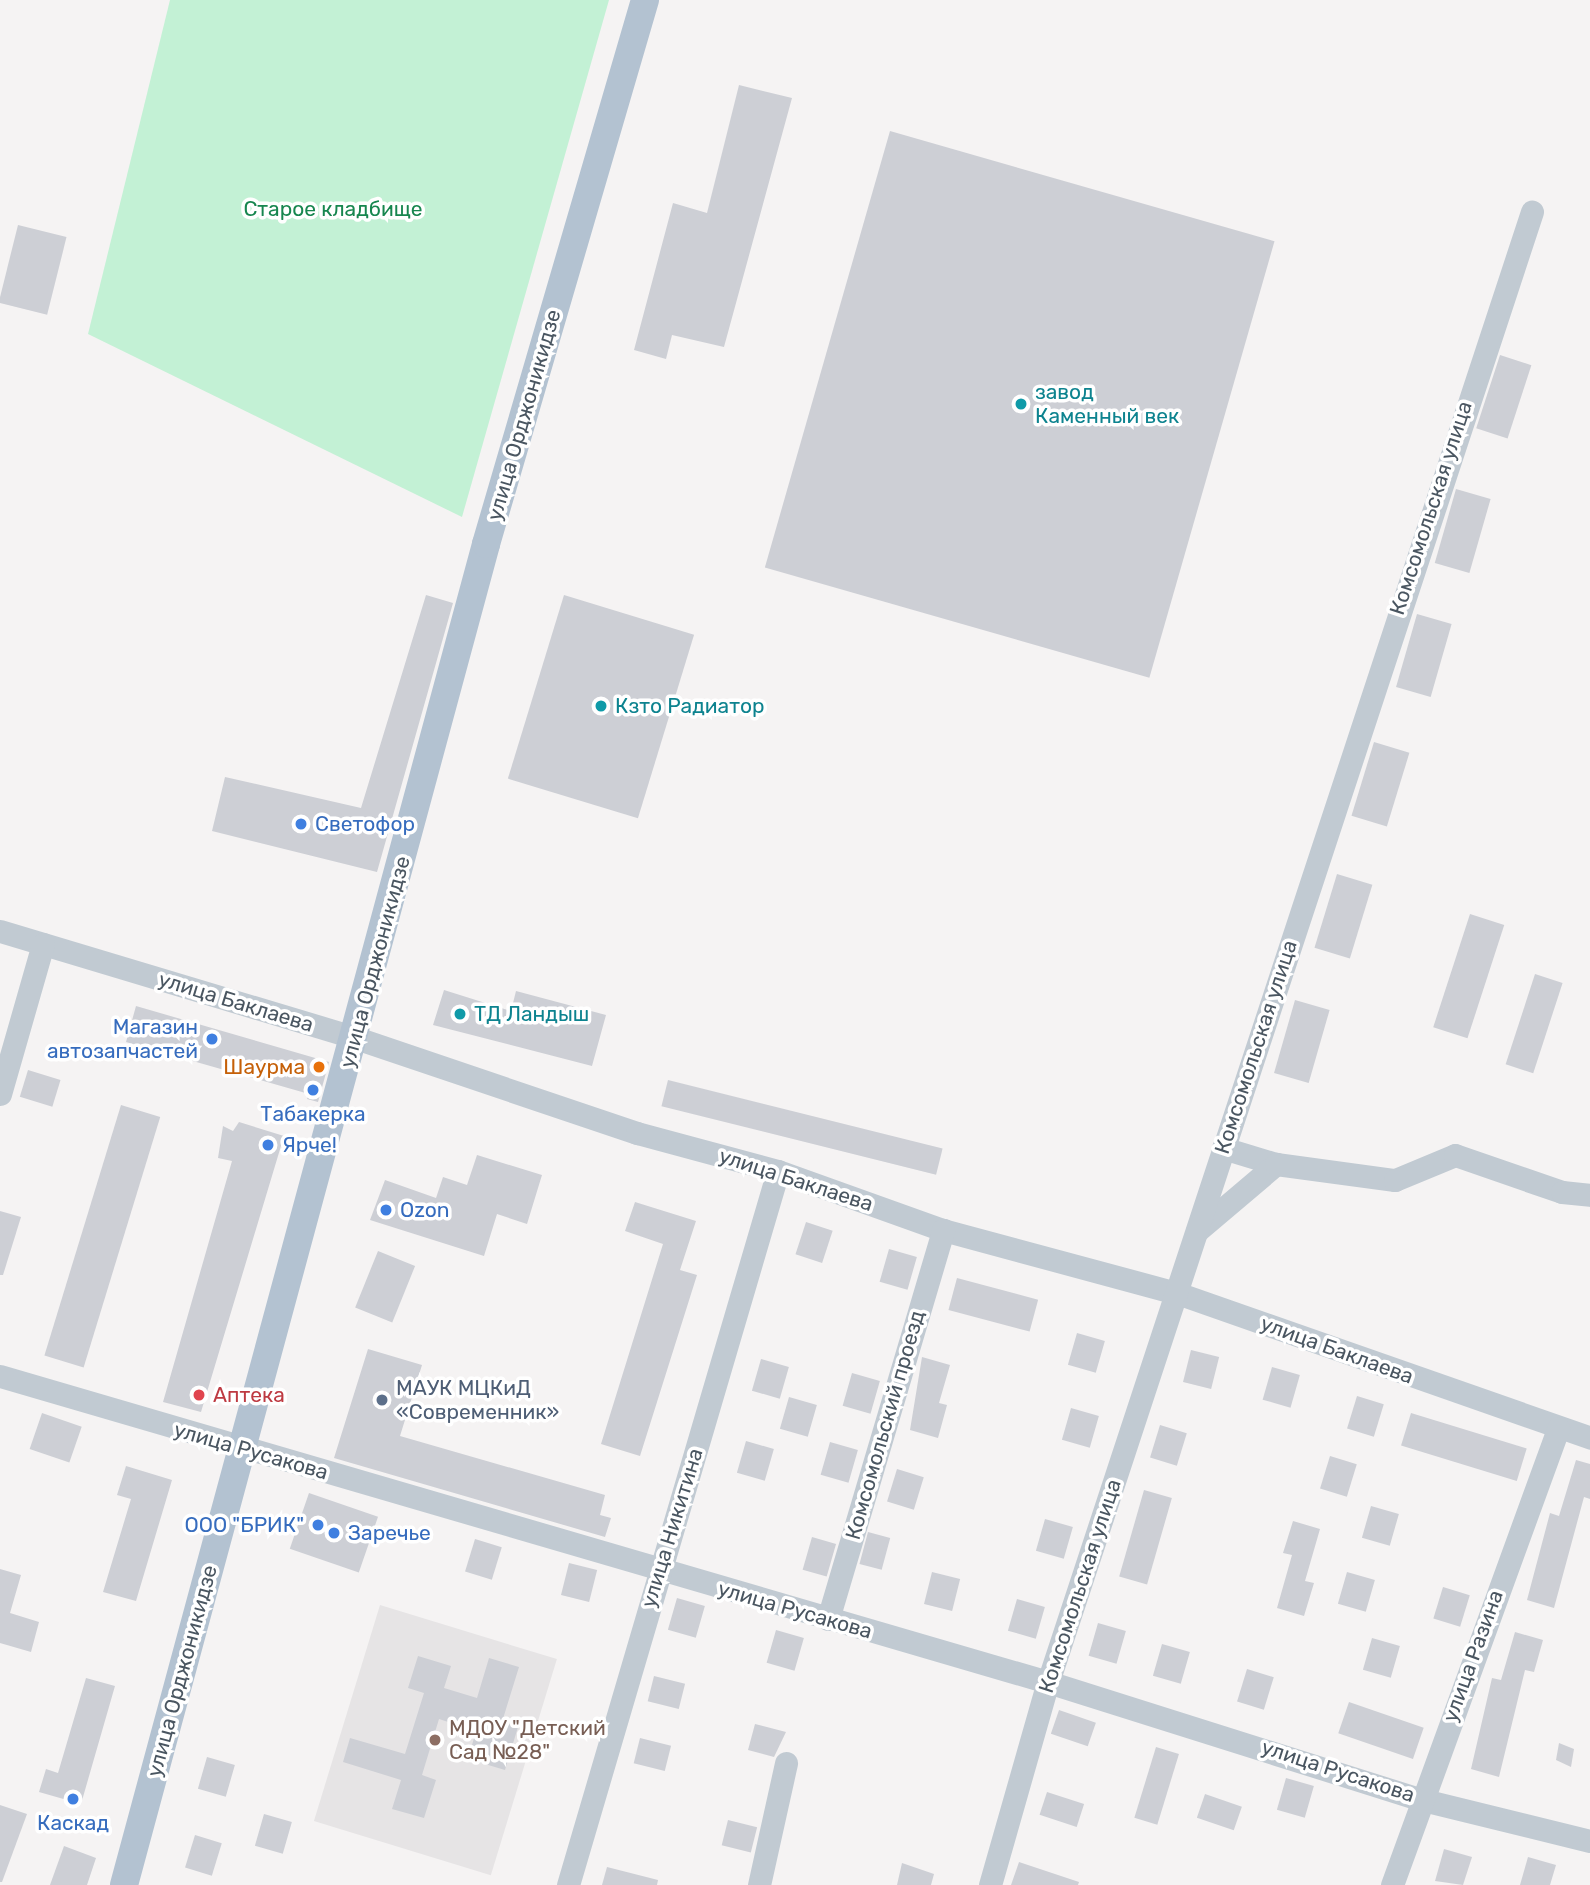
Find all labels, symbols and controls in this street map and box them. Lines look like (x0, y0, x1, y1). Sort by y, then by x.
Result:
park label: Старое кладбище (243, 196, 423, 222)
street label: улица Орджоникидзе (482, 307, 566, 523)
place label: завод Каменный век (1035, 379, 1179, 429)
marker: завод Каменный век (1013, 396, 1029, 412)
street label: Комсомольская улица (1385, 398, 1477, 618)
place label: Кзто Радиатор (615, 693, 765, 719)
marker: Кзто Радиатор (593, 698, 609, 714)
place label: Светофор (315, 811, 415, 837)
marker: Светофор (293, 816, 309, 832)
street label: улица Орджоникидзе (335, 853, 415, 1071)
street label: Комсомольская улица (1210, 937, 1302, 1157)
street label: улица Баклаева (155, 966, 317, 1038)
place label: ТД Ландыш (474, 1001, 589, 1027)
marker: ТД Ландыш (452, 1006, 468, 1022)
place label: Магазин автозапчастей (47, 1014, 198, 1064)
marker: Магазин автозапчастей (204, 1031, 220, 1047)
place label: Шаурма (223, 1054, 305, 1080)
marker: Шаурма (311, 1059, 327, 1075)
marker: Табакерка (305, 1082, 321, 1098)
place label: Табакерка (260, 1101, 366, 1127)
place label: Ярче! (282, 1132, 337, 1158)
marker: Ярче! (260, 1137, 276, 1153)
street label: улица Баклаева (716, 1143, 876, 1217)
place label: Ozon (400, 1197, 450, 1223)
marker: Ozon (378, 1202, 394, 1218)
street label: Комсомольский проезд (840, 1307, 930, 1543)
street label: улица Баклаева (1257, 1311, 1417, 1389)
place label: МАУК МЦКиД «Современник» (396, 1375, 559, 1425)
place label: Аптека (213, 1382, 285, 1408)
marker: Аптека (191, 1387, 207, 1403)
marker: МАУК МЦКиД «Современник» (374, 1392, 390, 1408)
street label: улица Русакова (171, 1417, 331, 1485)
street label: улица Никитина (636, 1445, 708, 1611)
street label: Комсомольская улица (1034, 1476, 1126, 1696)
place label: ООО "БРИК" (185, 1512, 304, 1538)
marker: ООО "БРИК" (310, 1517, 326, 1533)
place label: Заречье (348, 1520, 431, 1546)
marker: Заречье (326, 1525, 342, 1541)
street label: улица Орджоникидзе (142, 1562, 222, 1780)
street label: улица Русакова (715, 1576, 875, 1644)
street label: улица Разина (1437, 1587, 1509, 1725)
place label: МДОУ "Детский Сад №28" (449, 1715, 606, 1765)
marker: МДОУ "Детский Сад №28" (427, 1732, 443, 1748)
street label: улица Русакова (1258, 1734, 1418, 1808)
marker: Каскад (65, 1791, 81, 1807)
place label: Каскад (37, 1810, 109, 1836)

